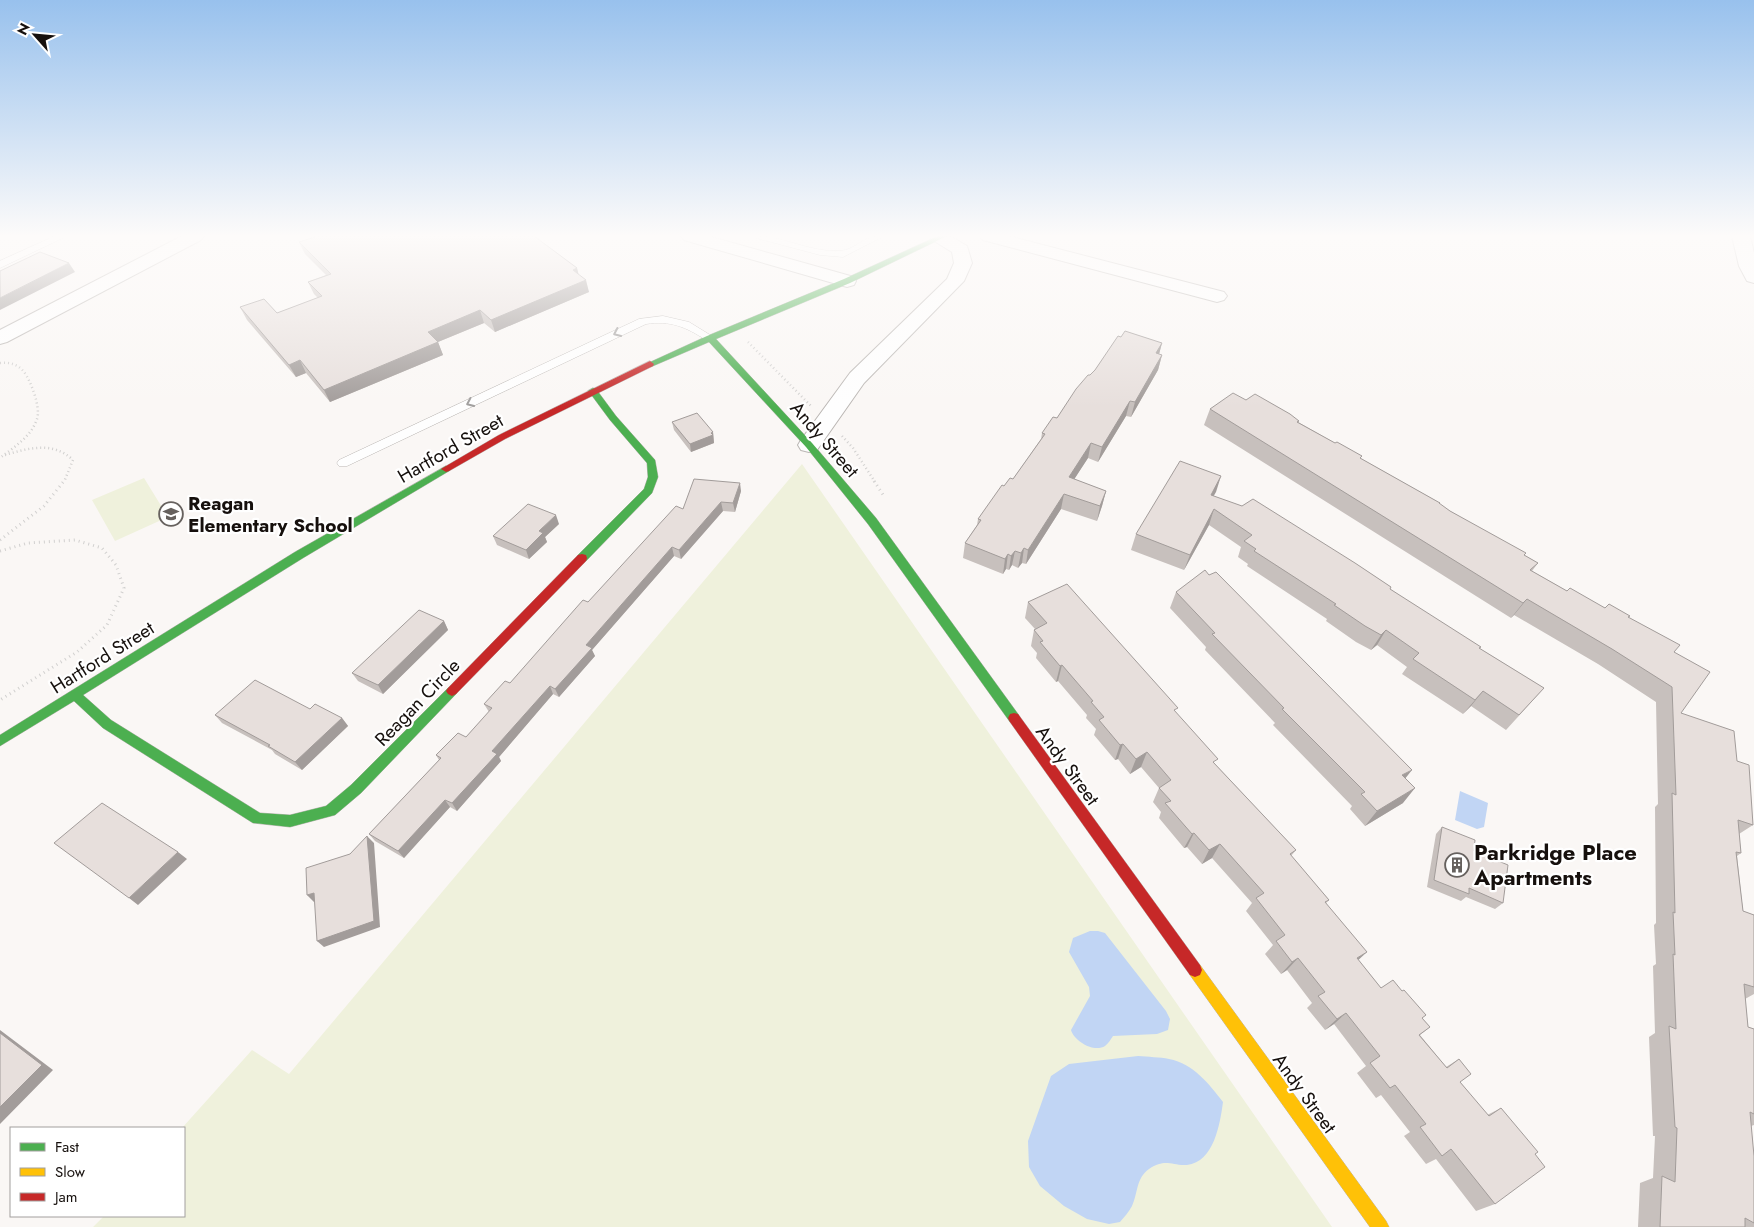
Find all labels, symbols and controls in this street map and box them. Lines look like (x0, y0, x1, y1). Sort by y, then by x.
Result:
north arrow (10, 10, 60, 60)
text: N (12, 20, 35, 39)
one-way arrow (613, 327, 622, 338)
street label: Andy Street (784, 395, 866, 484)
one-way arrow (466, 397, 475, 407)
street label: Hartford Street (392, 407, 508, 490)
place label: Reagan Elementary School (188, 490, 353, 539)
school or university icon: Reagan Elementary School (158, 501, 184, 527)
street label: Hartford Street (45, 614, 160, 700)
street label: Reagan Circle (369, 652, 466, 752)
street label: Andy Street (1029, 720, 1106, 811)
place label: Parkridge Place Apartments (1473, 836, 1637, 893)
building icon: Parkridge Place Apartments (1444, 852, 1470, 878)
street label: Andy Street (1266, 1048, 1343, 1139)
legend (10, 1127, 185, 1217)
text: Fast (55, 1136, 79, 1158)
text: Slow (55, 1161, 86, 1183)
text: Jam (53, 1186, 78, 1208)

